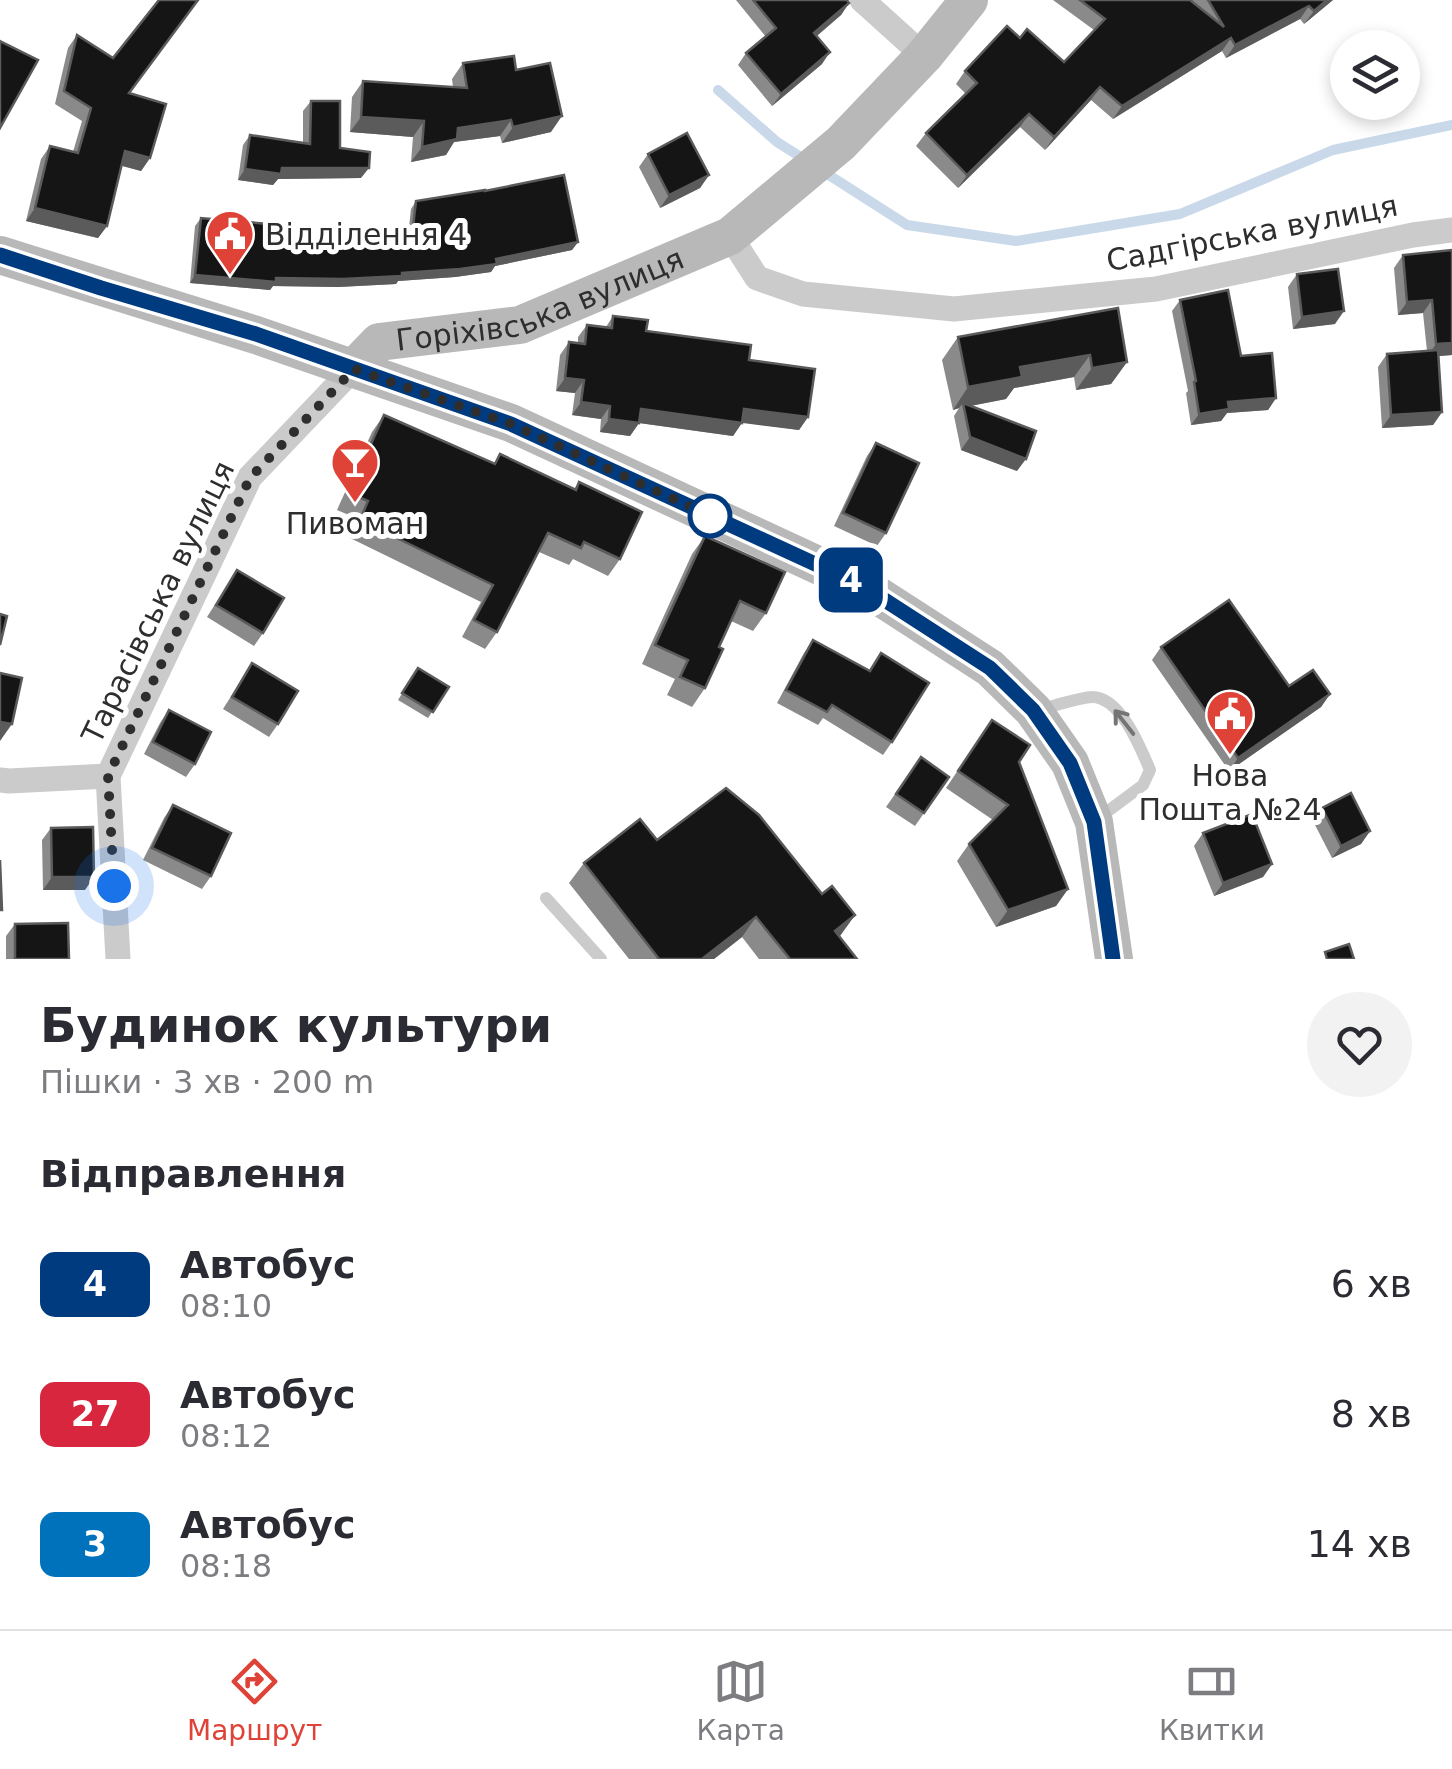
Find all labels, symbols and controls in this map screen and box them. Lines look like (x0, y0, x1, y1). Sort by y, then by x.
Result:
map controls (1330, 30, 1420, 120)
button: layers (1330, 30, 1420, 120)
street label: Садгірська вулиця (1103, 188, 1401, 278)
public building icon: Відділення 4 (204, 208, 256, 276)
place label: Відділення 4 (265, 217, 467, 252)
street label: Горіхівська вулиця (394, 240, 689, 357)
bar icon: Пивоман (329, 436, 381, 504)
street label: Тарасівська вулиця (74, 455, 242, 750)
unlabelled marker (689, 495, 731, 537)
place label: Пивоман (286, 506, 424, 541)
line badge: 4 (818, 548, 884, 612)
text: 4 (839, 560, 863, 600)
public building icon: Нова Пошта №24 (1204, 688, 1256, 756)
one-way arrow (1114, 710, 1136, 736)
place label: Нова Пошта №24 (1138, 758, 1322, 827)
your location (89, 861, 139, 911)
button: heart (1307, 992, 1412, 1097)
text: Будинок культури (40, 997, 552, 1053)
text: Пішки · 3 хв · 200 m (40, 1063, 374, 1101)
text: Відправлення (40, 1152, 346, 1196)
text: Автобус (180, 1243, 355, 1287)
text: 6 хв (1331, 1262, 1412, 1306)
text: 4 (83, 1264, 107, 1304)
text: 08:10 (180, 1287, 272, 1325)
text: Автобус (180, 1373, 355, 1417)
text: 8 хв (1331, 1392, 1412, 1436)
text: 27 (71, 1394, 119, 1434)
text: 08:12 (180, 1417, 272, 1455)
text: Автобус (180, 1503, 355, 1547)
text: 14 хв (1307, 1522, 1412, 1566)
text: 3 (83, 1524, 107, 1564)
text: 08:18 (180, 1547, 272, 1585)
tab: Маршрут (187, 1654, 322, 1747)
tab: Карта (697, 1654, 785, 1747)
tab: Квитки (1159, 1654, 1265, 1747)

